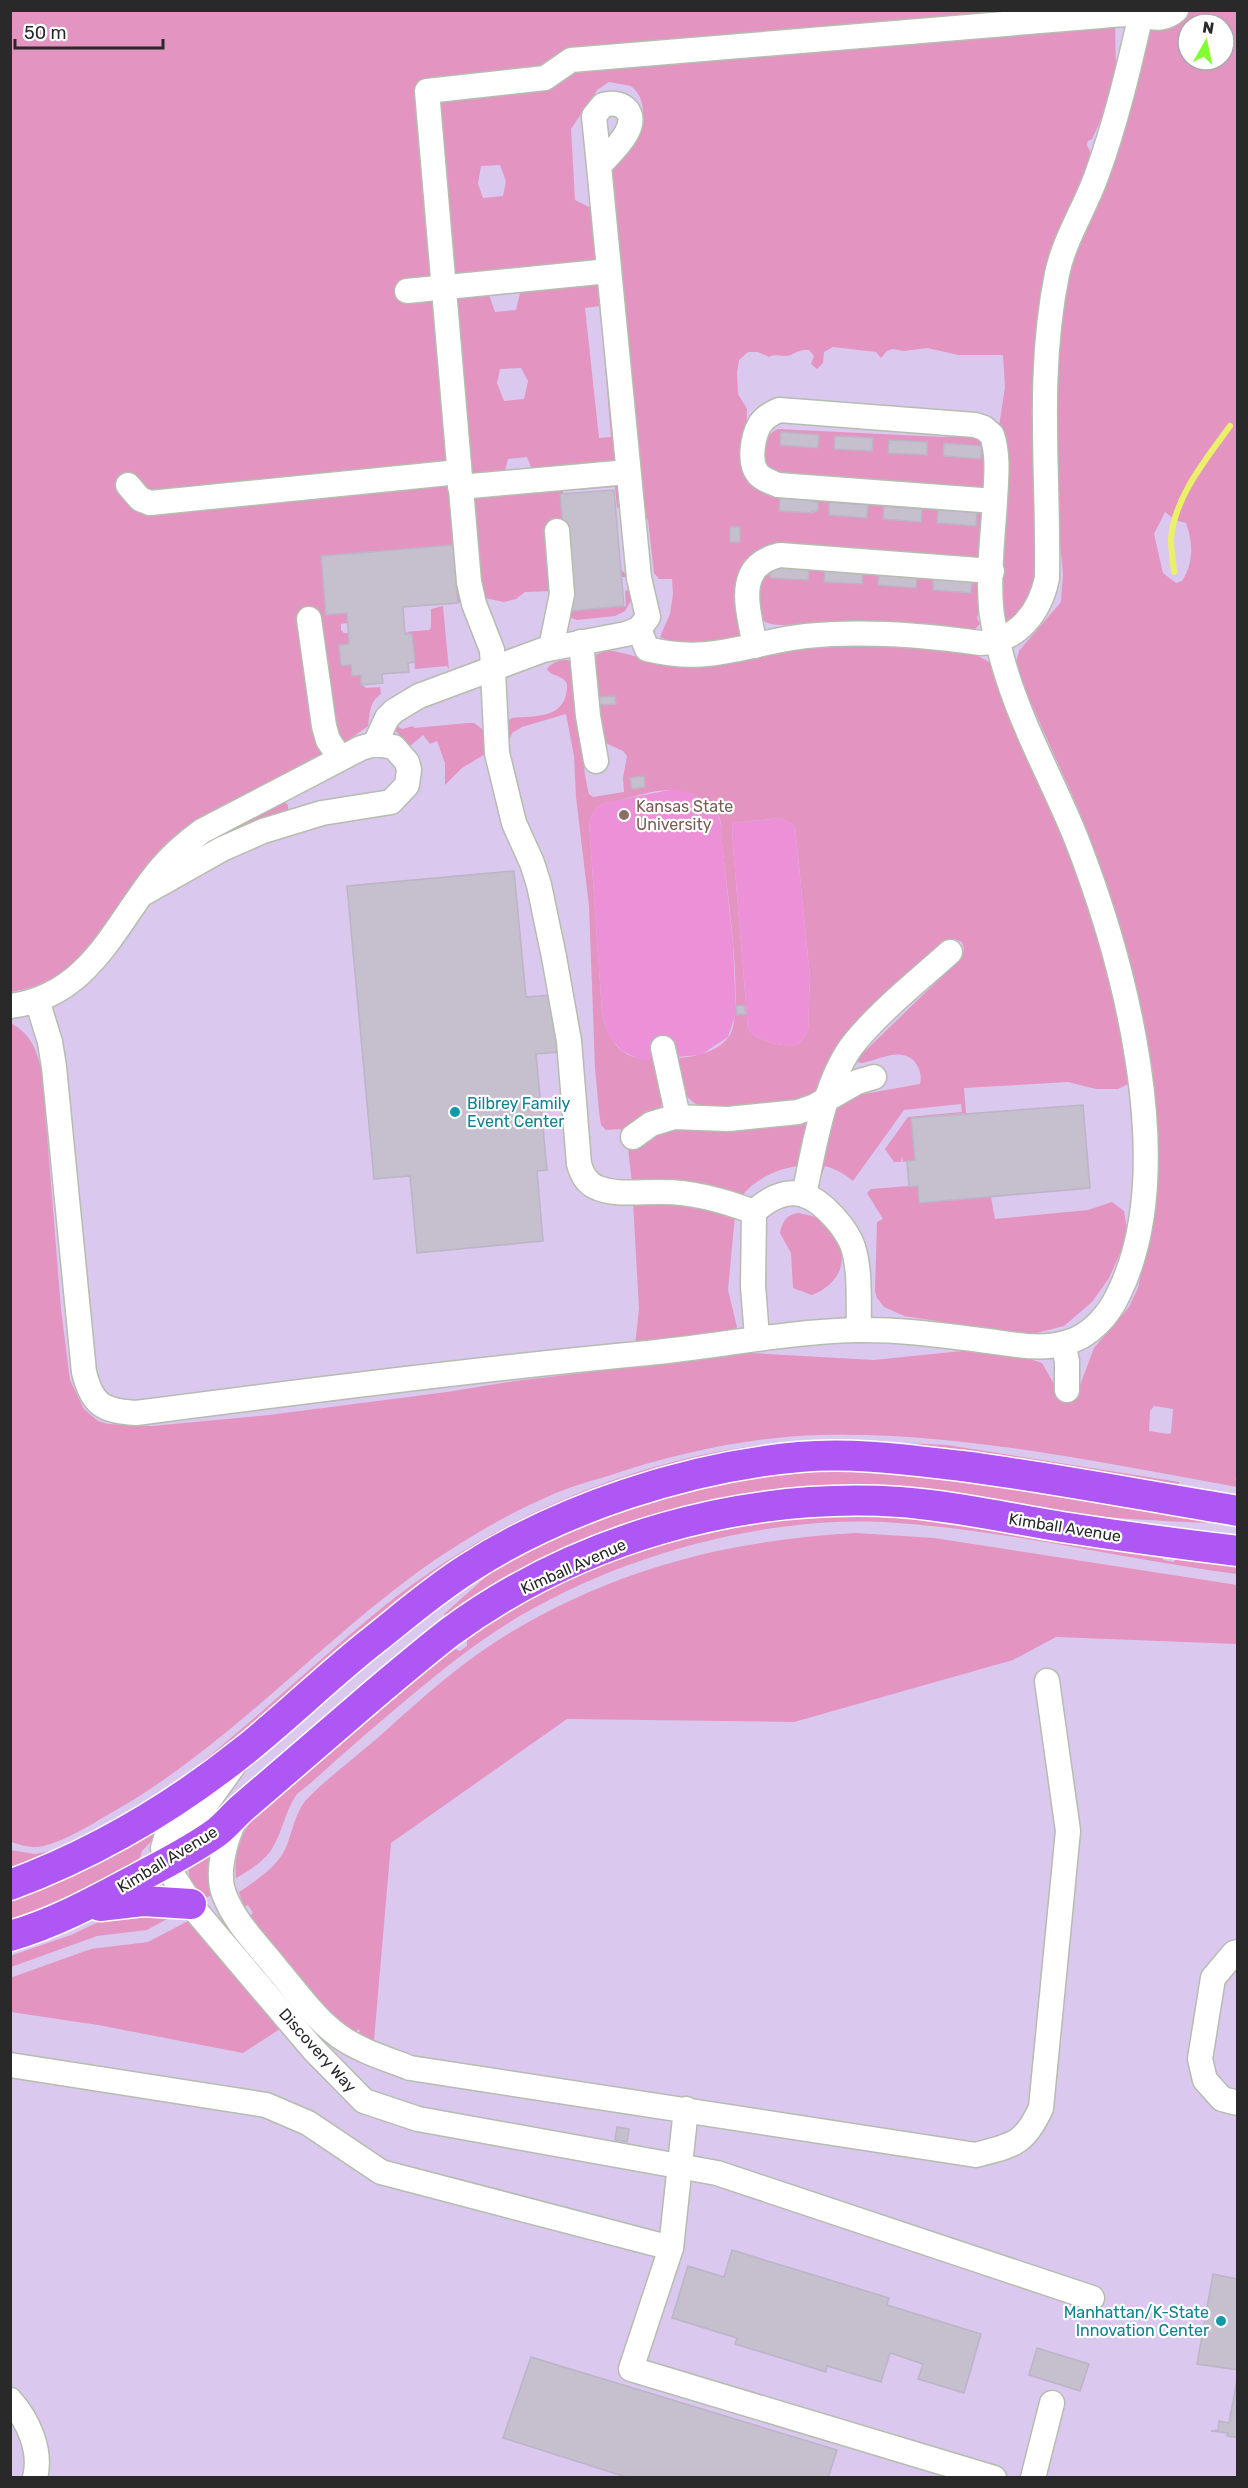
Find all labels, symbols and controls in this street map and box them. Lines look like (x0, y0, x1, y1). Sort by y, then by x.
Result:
scale bar (15, 12, 164, 50)
north arrow (1176, 12, 1236, 72)
text: N (1201, 17, 1215, 38)
text: 50 m (24, 22, 67, 44)
place label: Kansas State University (636, 797, 733, 834)
marker: Kansas State University (617, 808, 631, 822)
place label: Bilbrey Family Event Center (467, 1094, 571, 1131)
marker: Bilbrey Family Event Center (448, 1105, 462, 1119)
street label: Kimball Avenue (1007, 1509, 1122, 1546)
street label: Kimball Avenue (518, 1535, 629, 1598)
street label: Kimball Avenue (114, 1822, 221, 1897)
street label: Discovery Way (275, 2004, 360, 2096)
place label: Manhattan/K-State Innovation Center (1064, 2303, 1209, 2340)
marker: Manhattan/K-State Innovation Center (1214, 2314, 1228, 2328)

